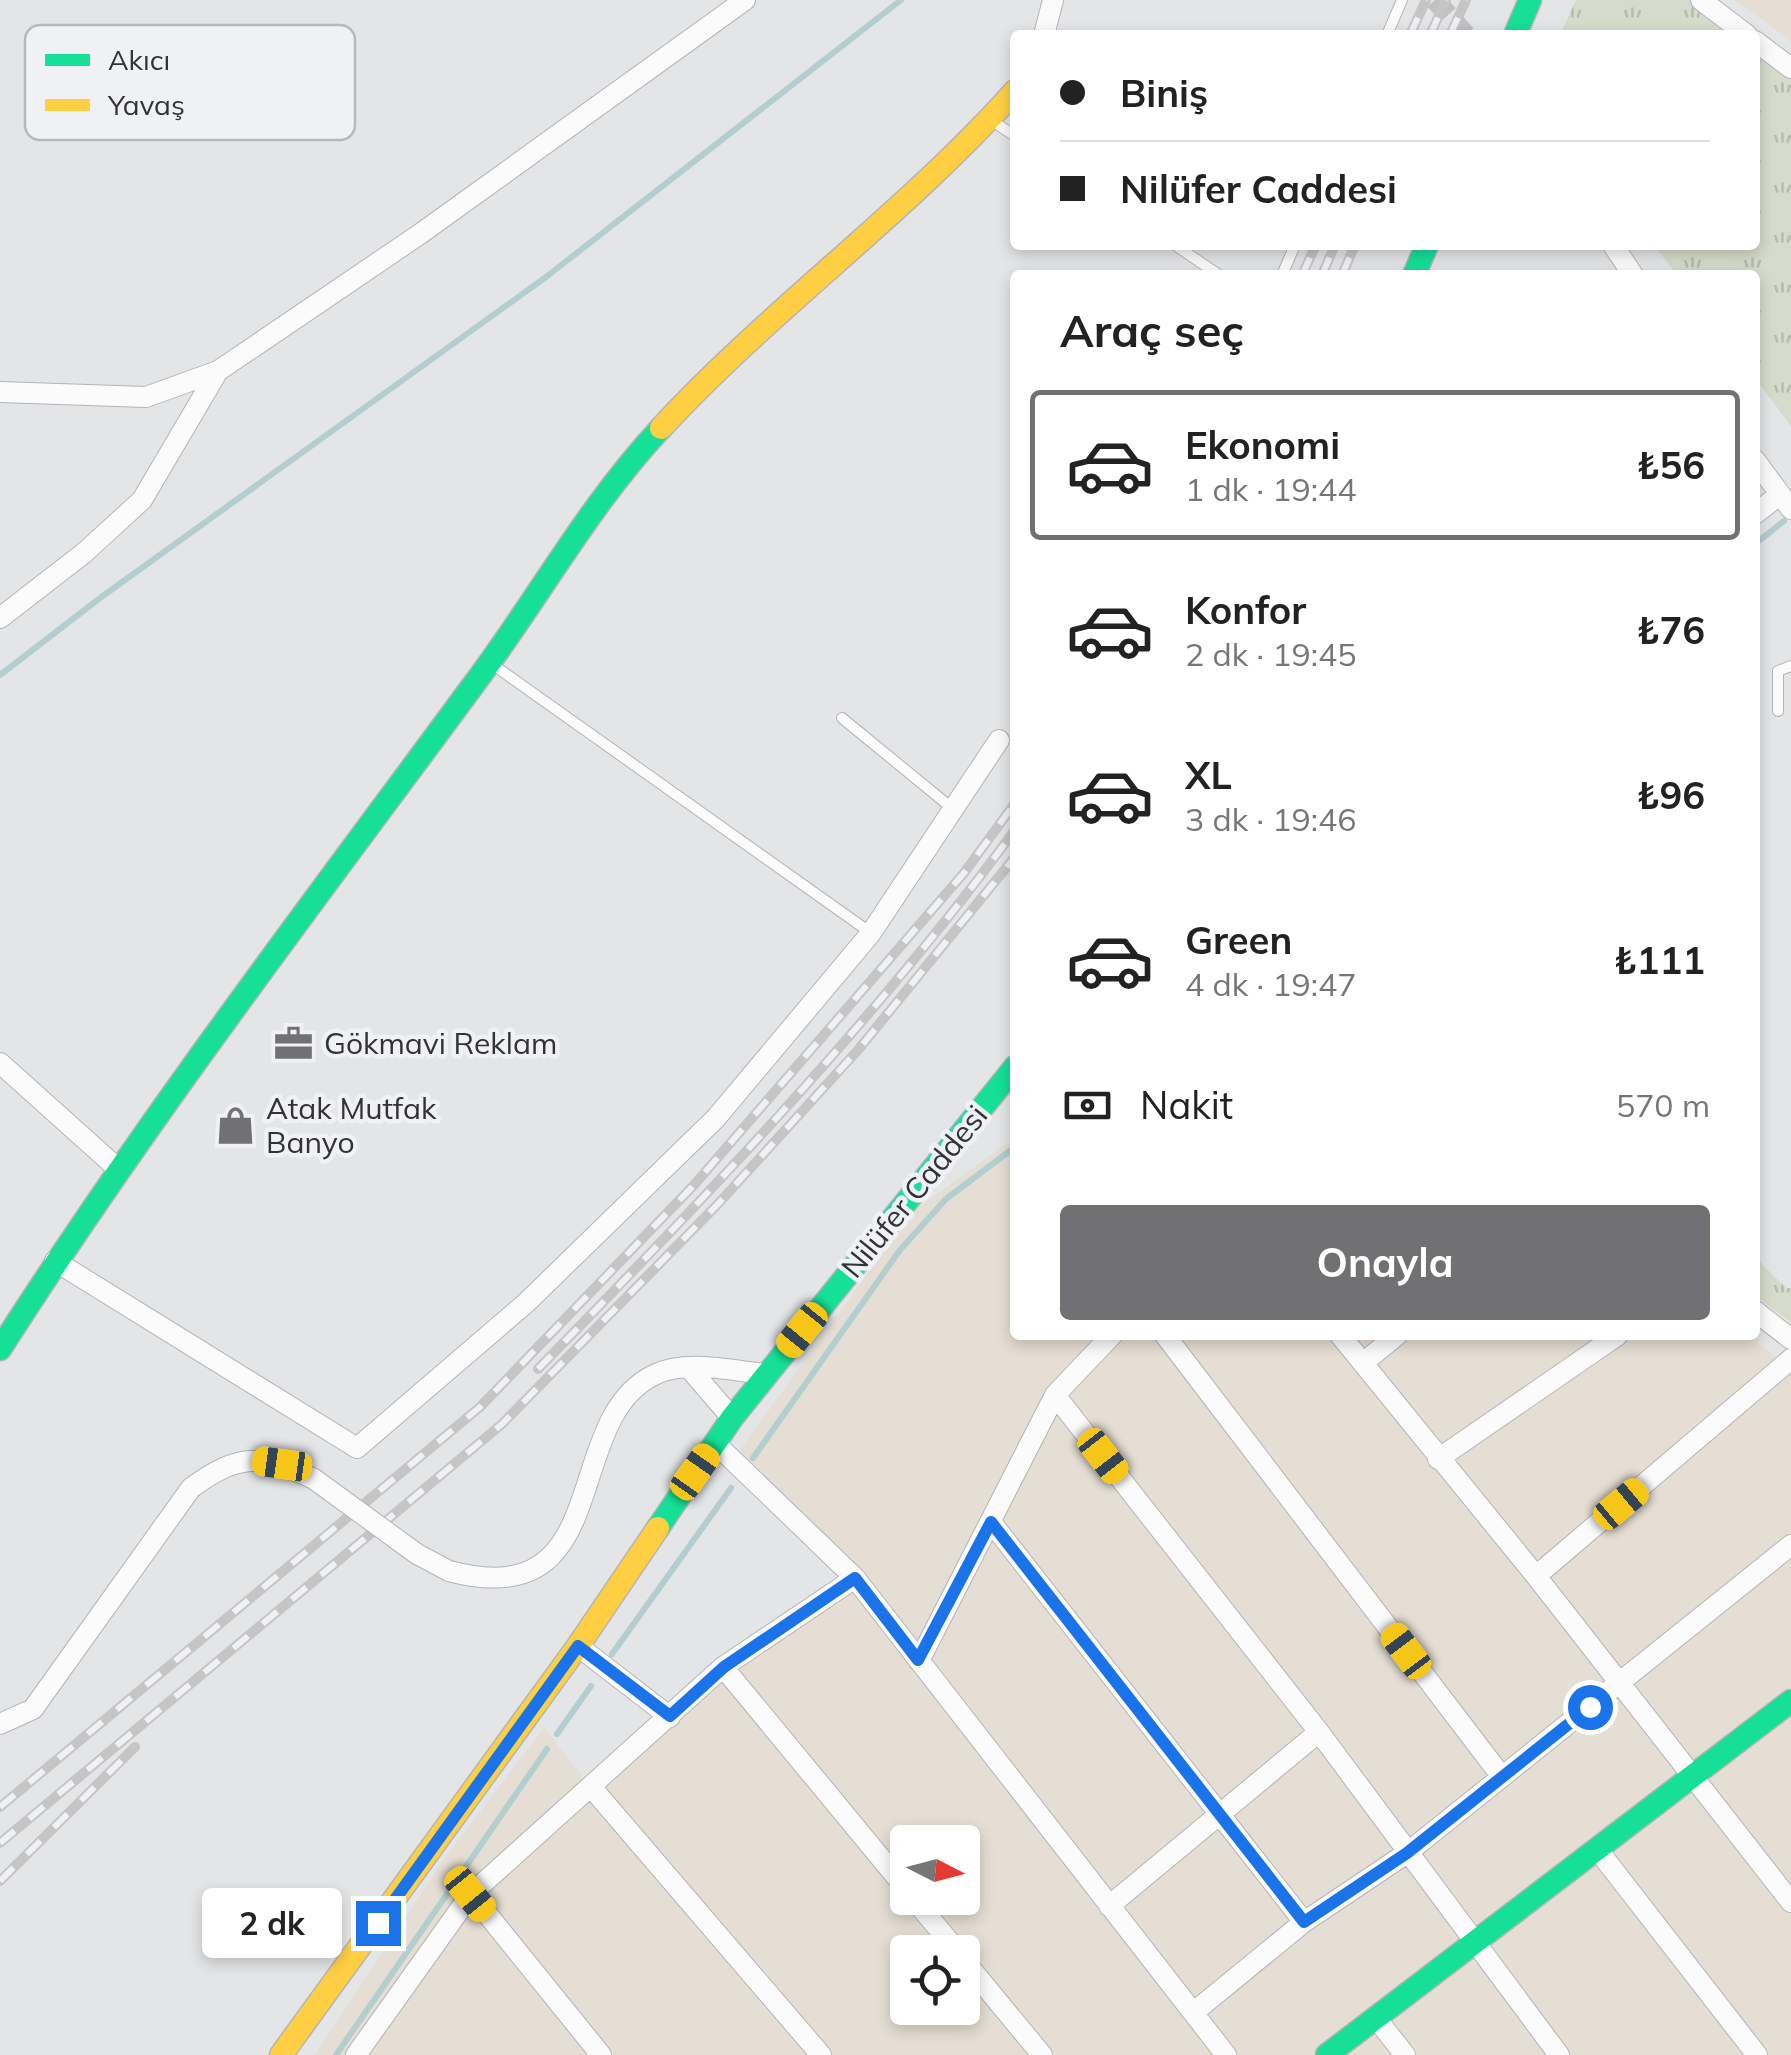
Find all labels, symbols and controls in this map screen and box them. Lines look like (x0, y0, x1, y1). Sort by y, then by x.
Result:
legend (25, 25, 355, 140)
text: Akıcı (108, 42, 170, 77)
text: Biniş (1120, 69, 1208, 117)
text: Yavaş (107, 87, 185, 122)
text: Nilüfer Caddesi (1120, 165, 1397, 213)
text: Araç seç (1060, 302, 1244, 358)
icon: car (1065, 420, 1155, 510)
text: Ekonomi (1185, 421, 1340, 469)
text: ₺56 (1637, 441, 1705, 489)
text: 1 dk · 19:44 (1185, 469, 1356, 509)
icon: car (1065, 585, 1155, 675)
text: Konfor (1185, 586, 1306, 634)
text: ₺76 (1637, 606, 1705, 654)
text: 2 dk · 19:45 (1185, 634, 1356, 674)
icon: car (1065, 750, 1155, 840)
text: XL (1185, 751, 1232, 799)
text: ₺96 (1637, 771, 1705, 819)
text: 3 dk · 19:46 (1185, 799, 1356, 839)
icon: car (1065, 915, 1155, 1005)
text: Green (1185, 916, 1292, 964)
text: ₺111 (1614, 936, 1705, 984)
text: 4 dk · 19:47 (1185, 964, 1356, 1004)
office icon: Gökmavi Reklam (273, 1022, 315, 1064)
place label: Gökmavi Reklam (324, 1024, 557, 1062)
icon: cash (1060, 1078, 1115, 1133)
text: Nakit (1140, 1081, 1233, 1129)
text: 570 m (1616, 1085, 1710, 1125)
place label: Atak Mutfak Banyo (266, 1089, 437, 1161)
street label: Nilüfer Caddesi (833, 1097, 995, 1285)
shop icon: Atak Mutfak Banyo (215, 1104, 257, 1146)
button: Onayla (1060, 1205, 1710, 1320)
car (771, 1297, 833, 1363)
car (1073, 1423, 1133, 1489)
car (666, 1439, 724, 1505)
car (250, 1445, 314, 1483)
car (1588, 1473, 1654, 1535)
car (1376, 1618, 1436, 1684)
route start (1568, 1685, 1613, 1730)
north arrow (890, 1825, 980, 1915)
map controls (890, 1825, 980, 2025)
car (439, 1861, 501, 1927)
callout: 2 dk (203, 1888, 343, 1958)
route end (356, 1901, 401, 1946)
text: 2 dk (239, 1903, 305, 1943)
button: locate (890, 1935, 980, 2025)

